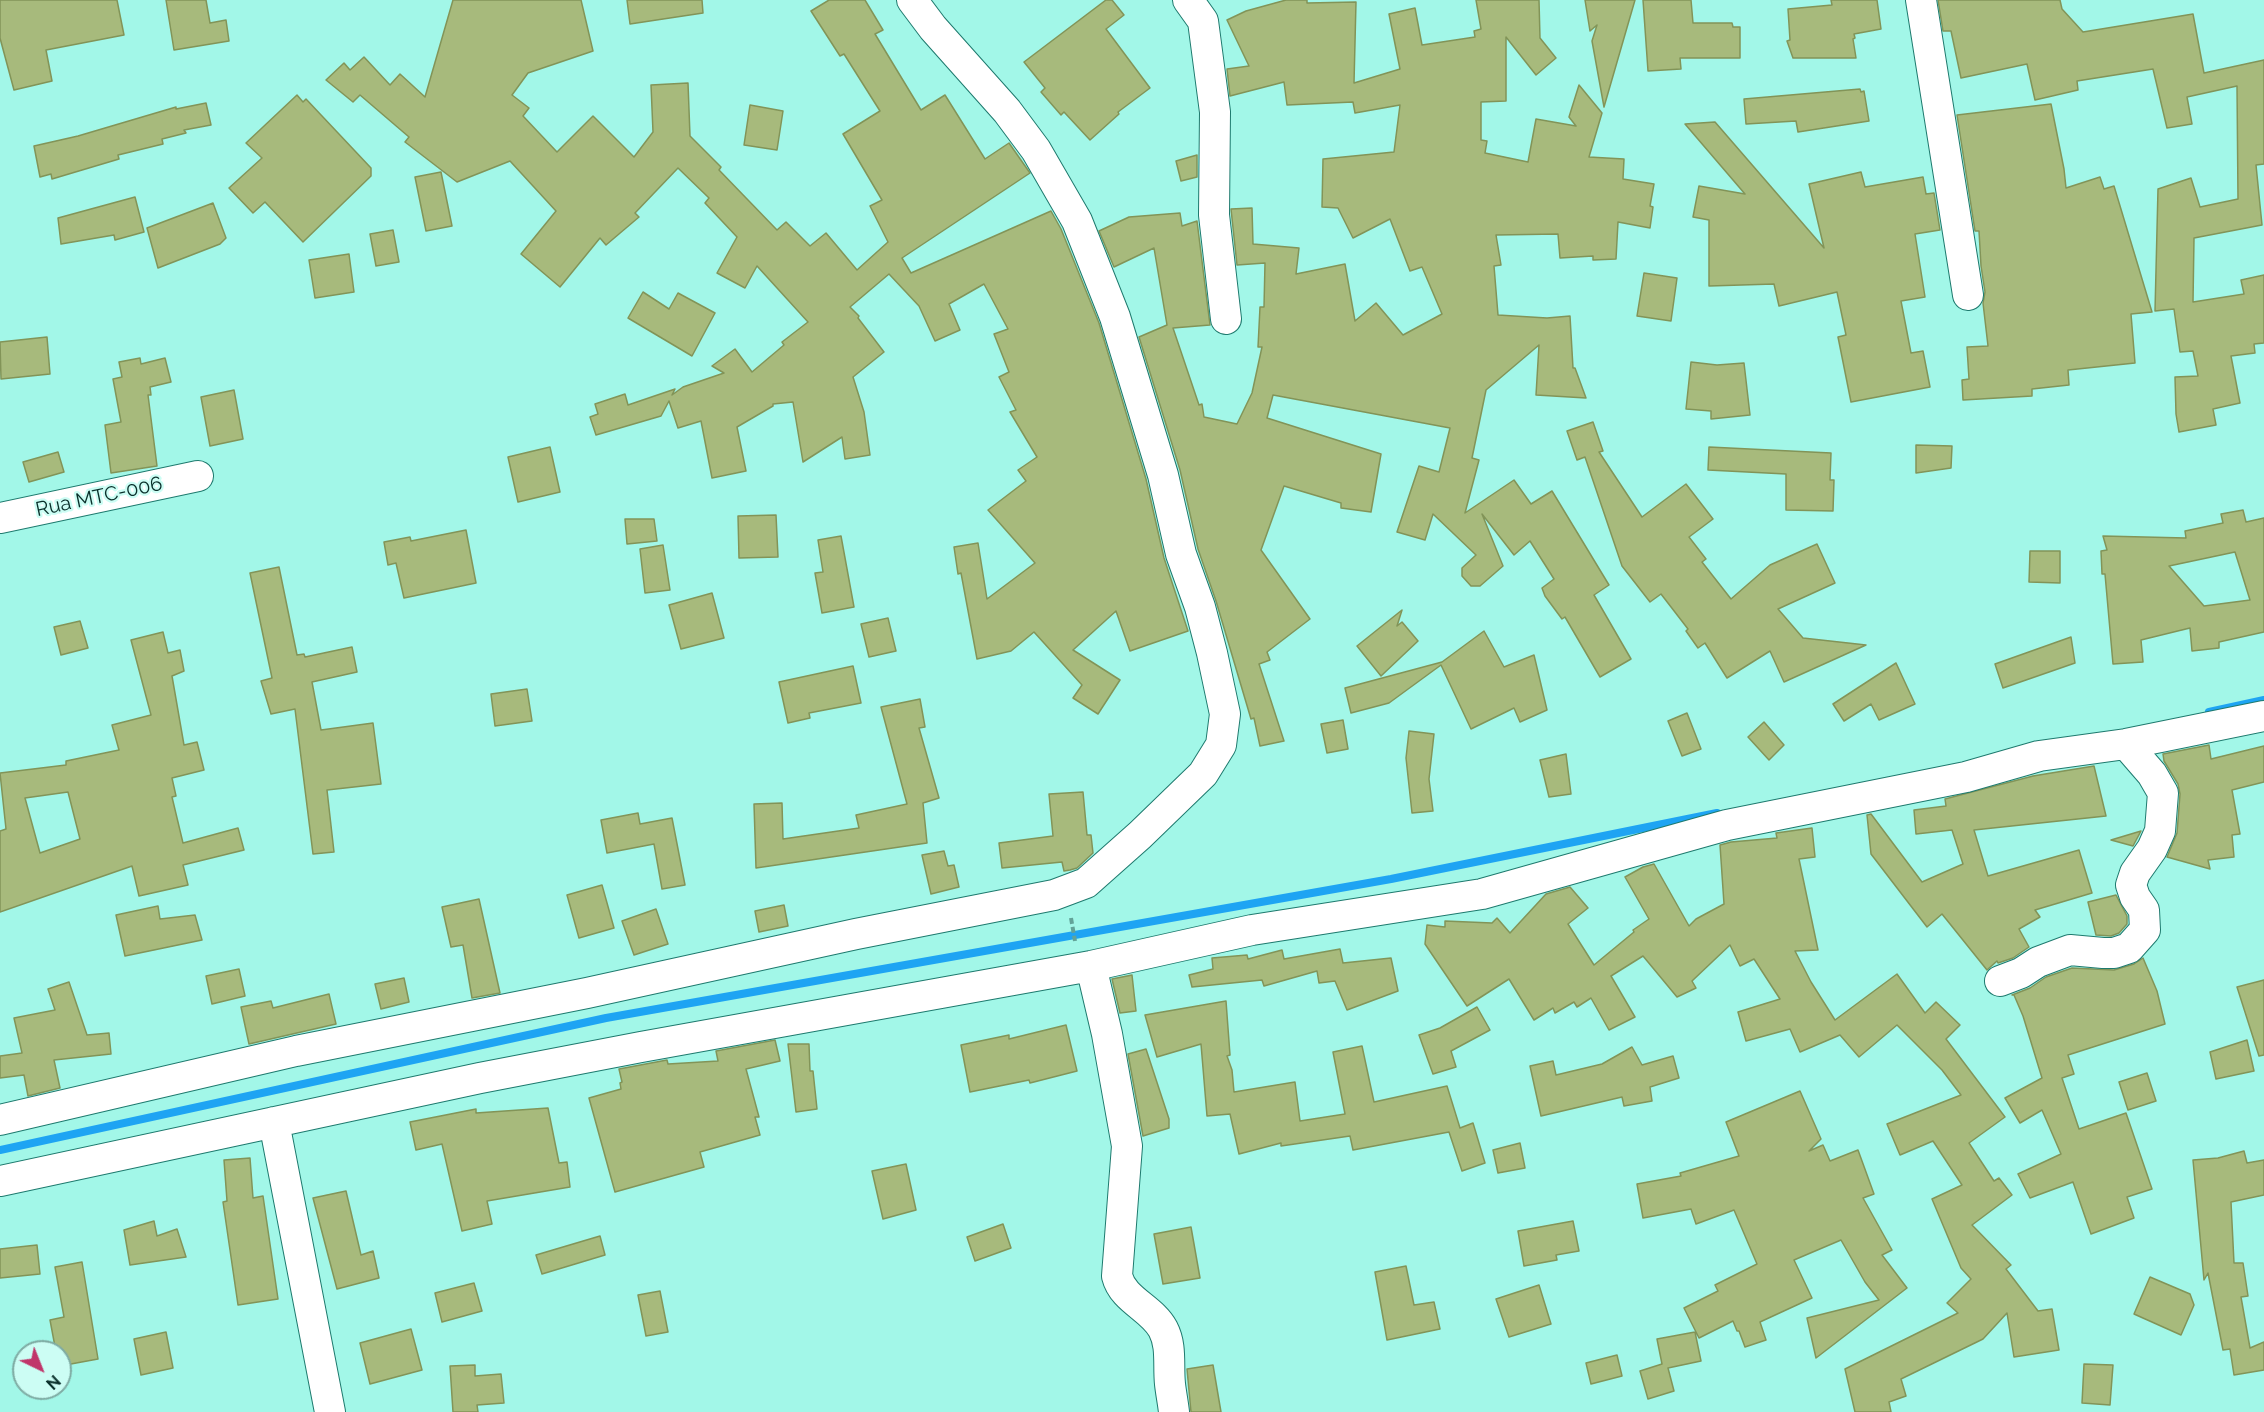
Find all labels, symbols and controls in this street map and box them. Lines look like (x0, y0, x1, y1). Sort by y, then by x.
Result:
street label: Rua MTC-006 (34, 472, 164, 522)
north arrow (12, 1340, 72, 1400)
text: N (42, 1371, 64, 1393)

